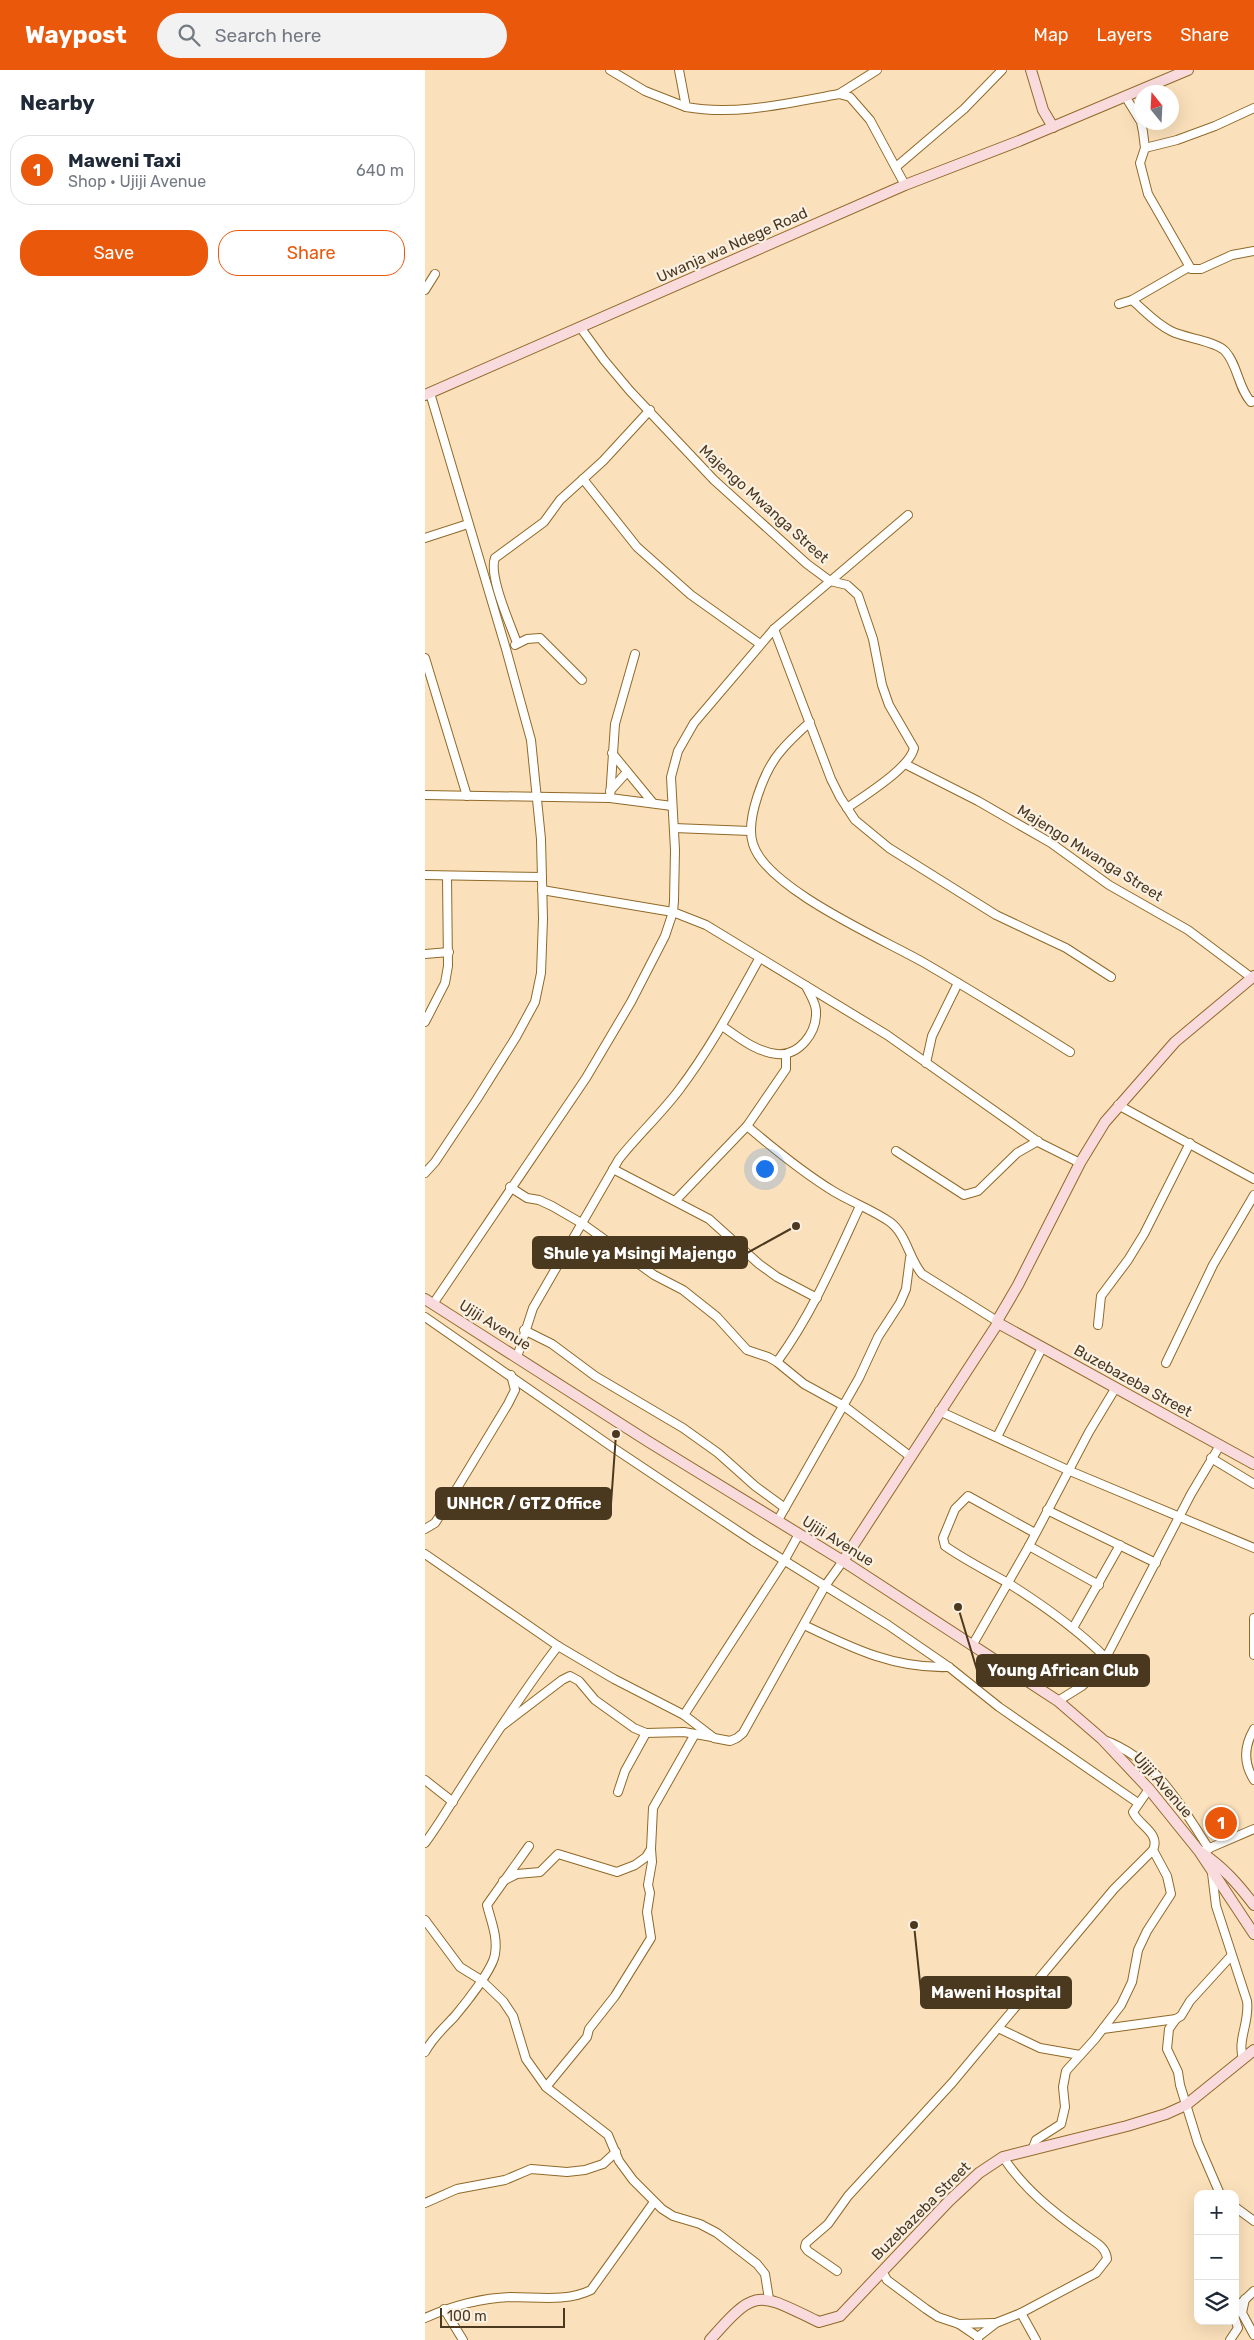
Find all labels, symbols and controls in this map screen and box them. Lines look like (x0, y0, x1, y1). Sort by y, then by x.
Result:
search box (157, 13, 507, 58)
text: Waypost (25, 21, 127, 49)
icon: search (175, 21, 203, 49)
text: Search here (215, 24, 321, 47)
text: Map (1034, 24, 1069, 46)
text: Layers (1097, 24, 1152, 46)
text: Share (1180, 24, 1229, 46)
north arrow (1134, 85, 1179, 130)
text: Nearby (20, 90, 95, 115)
text: Maweni Taxi (68, 149, 181, 172)
text: 1 (33, 161, 41, 180)
text: 640 m (356, 161, 404, 180)
text: Shop · Ujiji Avenue (68, 172, 206, 191)
street label: Uwanja wa Ndege Road (654, 204, 810, 286)
button: Save (20, 230, 208, 276)
button: Share (218, 230, 405, 276)
street label: Majengo Mwanga Street (695, 441, 833, 567)
street label: Majengo Mwanga Street (1014, 801, 1166, 905)
your location (752, 1156, 778, 1182)
callout: Shule ya Msingi Majengo (533, 1237, 747, 1268)
text: Shule ya Msingi Majengo (543, 1244, 737, 1263)
street label: Ujiji Avenue (456, 1296, 534, 1354)
street label: Buzebazeba Street (1071, 1341, 1195, 1421)
callout: UNHCR / GTZ Office (436, 1488, 611, 1519)
text: UNHCR / GTZ Office (447, 1494, 601, 1513)
street label: Ujiji Avenue (799, 1512, 877, 1570)
callout: Young African Club (977, 1655, 1149, 1686)
text: Young African Club (987, 1661, 1139, 1680)
street label: Ujiji Avenue (1130, 1748, 1196, 1822)
pin: 1 (1205, 1804, 1237, 1842)
callout: Maweni Hospital (921, 1977, 1071, 2008)
text: Maweni Hospital (931, 1983, 1061, 2002)
street label: Buzebazeba Street (868, 2158, 974, 2264)
map controls (1194, 2190, 1239, 2325)
button: + (1194, 2190, 1239, 2235)
button: − (1194, 2235, 1239, 2280)
button: layers (1194, 2280, 1239, 2325)
scale bar (440, 2305, 565, 2328)
text: 100 m (447, 2308, 487, 2325)

